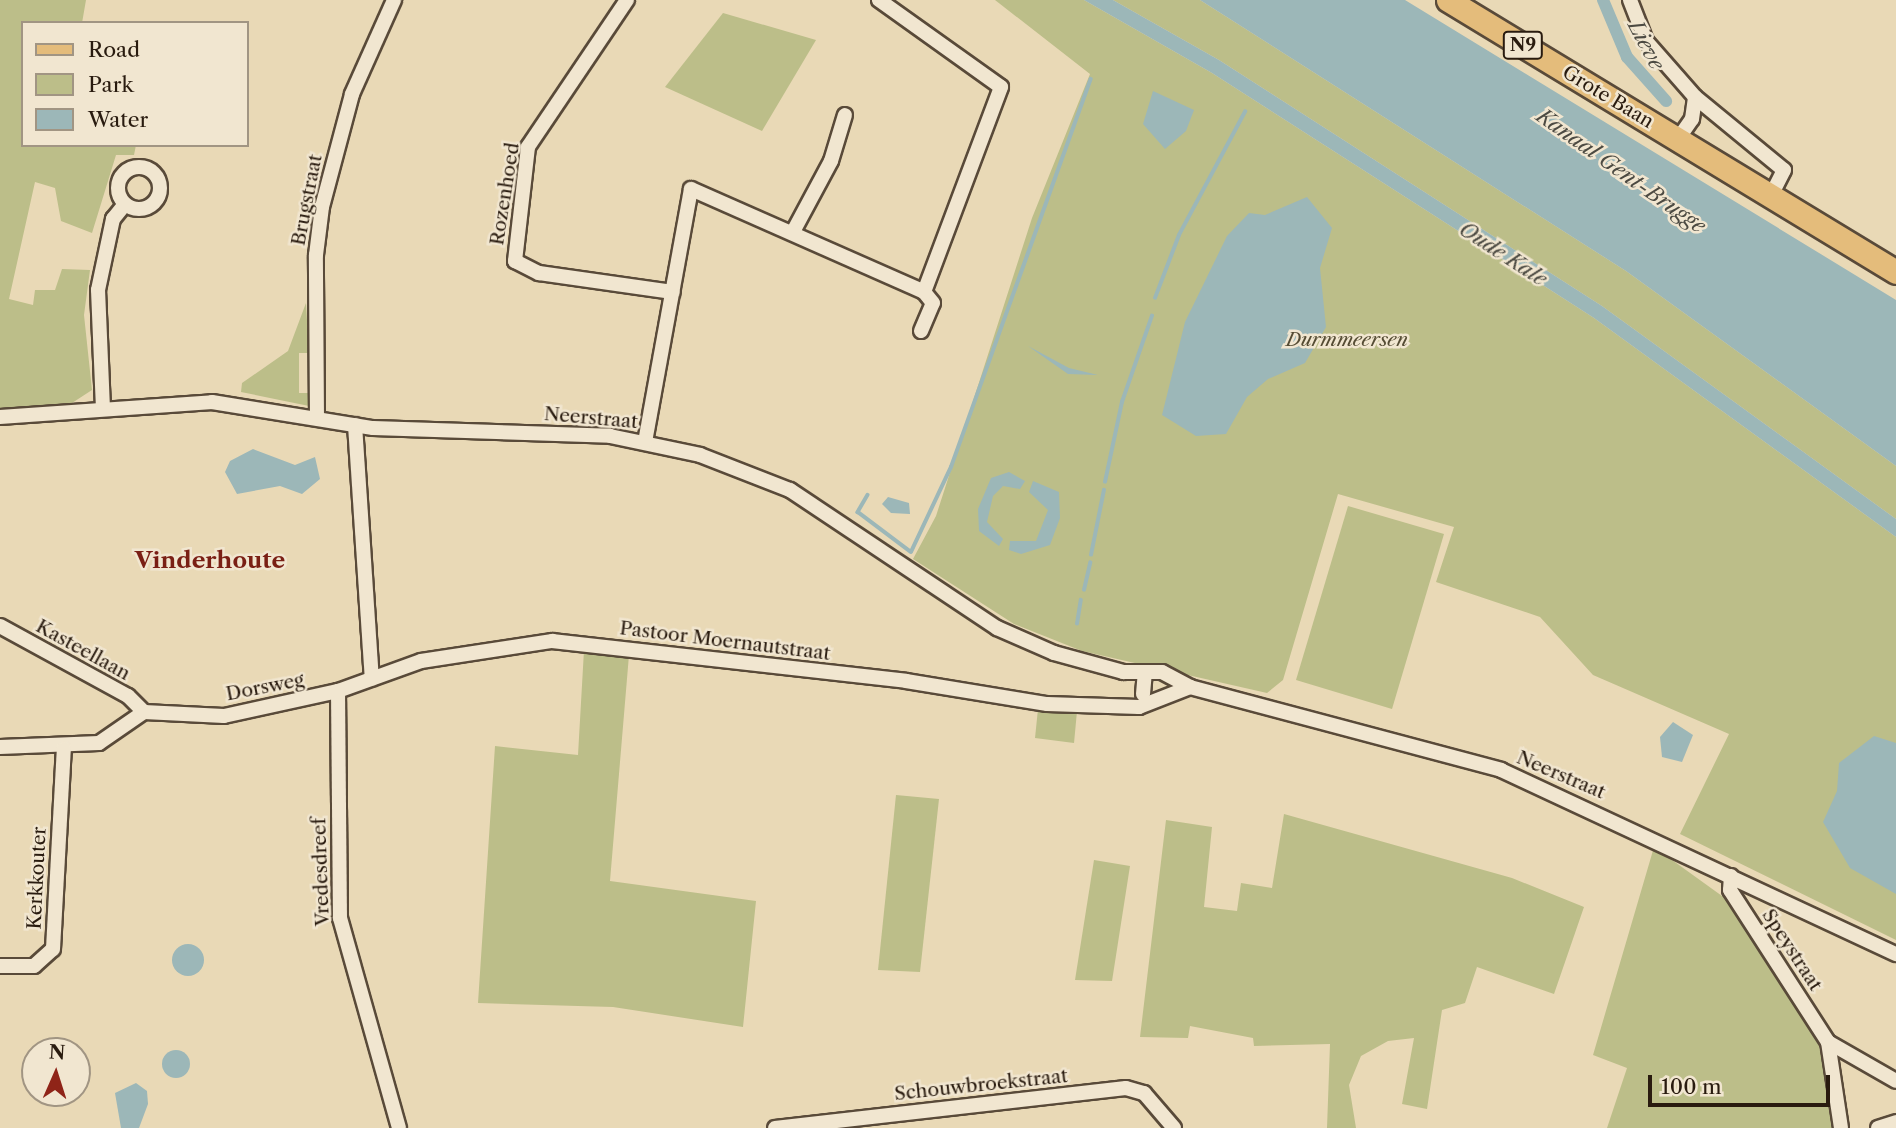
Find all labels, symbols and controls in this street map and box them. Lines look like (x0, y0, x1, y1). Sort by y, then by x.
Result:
water label: Lieve (1623, 16, 1669, 74)
legend (21, 21, 248, 147)
road number: N9 (1502, 31, 1544, 60)
text: Road (88, 37, 140, 62)
street label: Grote Baan (1558, 61, 1658, 133)
text: Park (88, 72, 134, 97)
water label: Kanaal Gent-Brugge (1532, 103, 1710, 239)
text: Water (88, 107, 148, 132)
street label: Rozenhoed (486, 141, 524, 247)
street label: Brugstraat (287, 152, 327, 248)
water label: Oude Kale (1454, 216, 1552, 292)
park label: Durmmeersen (1286, 329, 1408, 351)
street label: Neerstraat (543, 403, 639, 433)
district label: Vinderhoute (135, 546, 285, 574)
street label: Kasteellaan (32, 615, 134, 685)
street label: Pastoor Moernautstraat (618, 617, 832, 665)
street label: Dorsweg (224, 668, 306, 706)
street label: Neerstraat (1513, 746, 1609, 804)
street label: Vredesdreef (308, 817, 334, 927)
street label: Kerkkouter (23, 826, 51, 930)
street label: Speystraat (1757, 905, 1827, 995)
north arrow (21, 1037, 91, 1107)
text: N (48, 1041, 66, 1064)
scale bar (1651, 1062, 1833, 1106)
street label: Schouwbroekstraat (893, 1065, 1069, 1105)
text: 100 m (1661, 1074, 1722, 1099)

